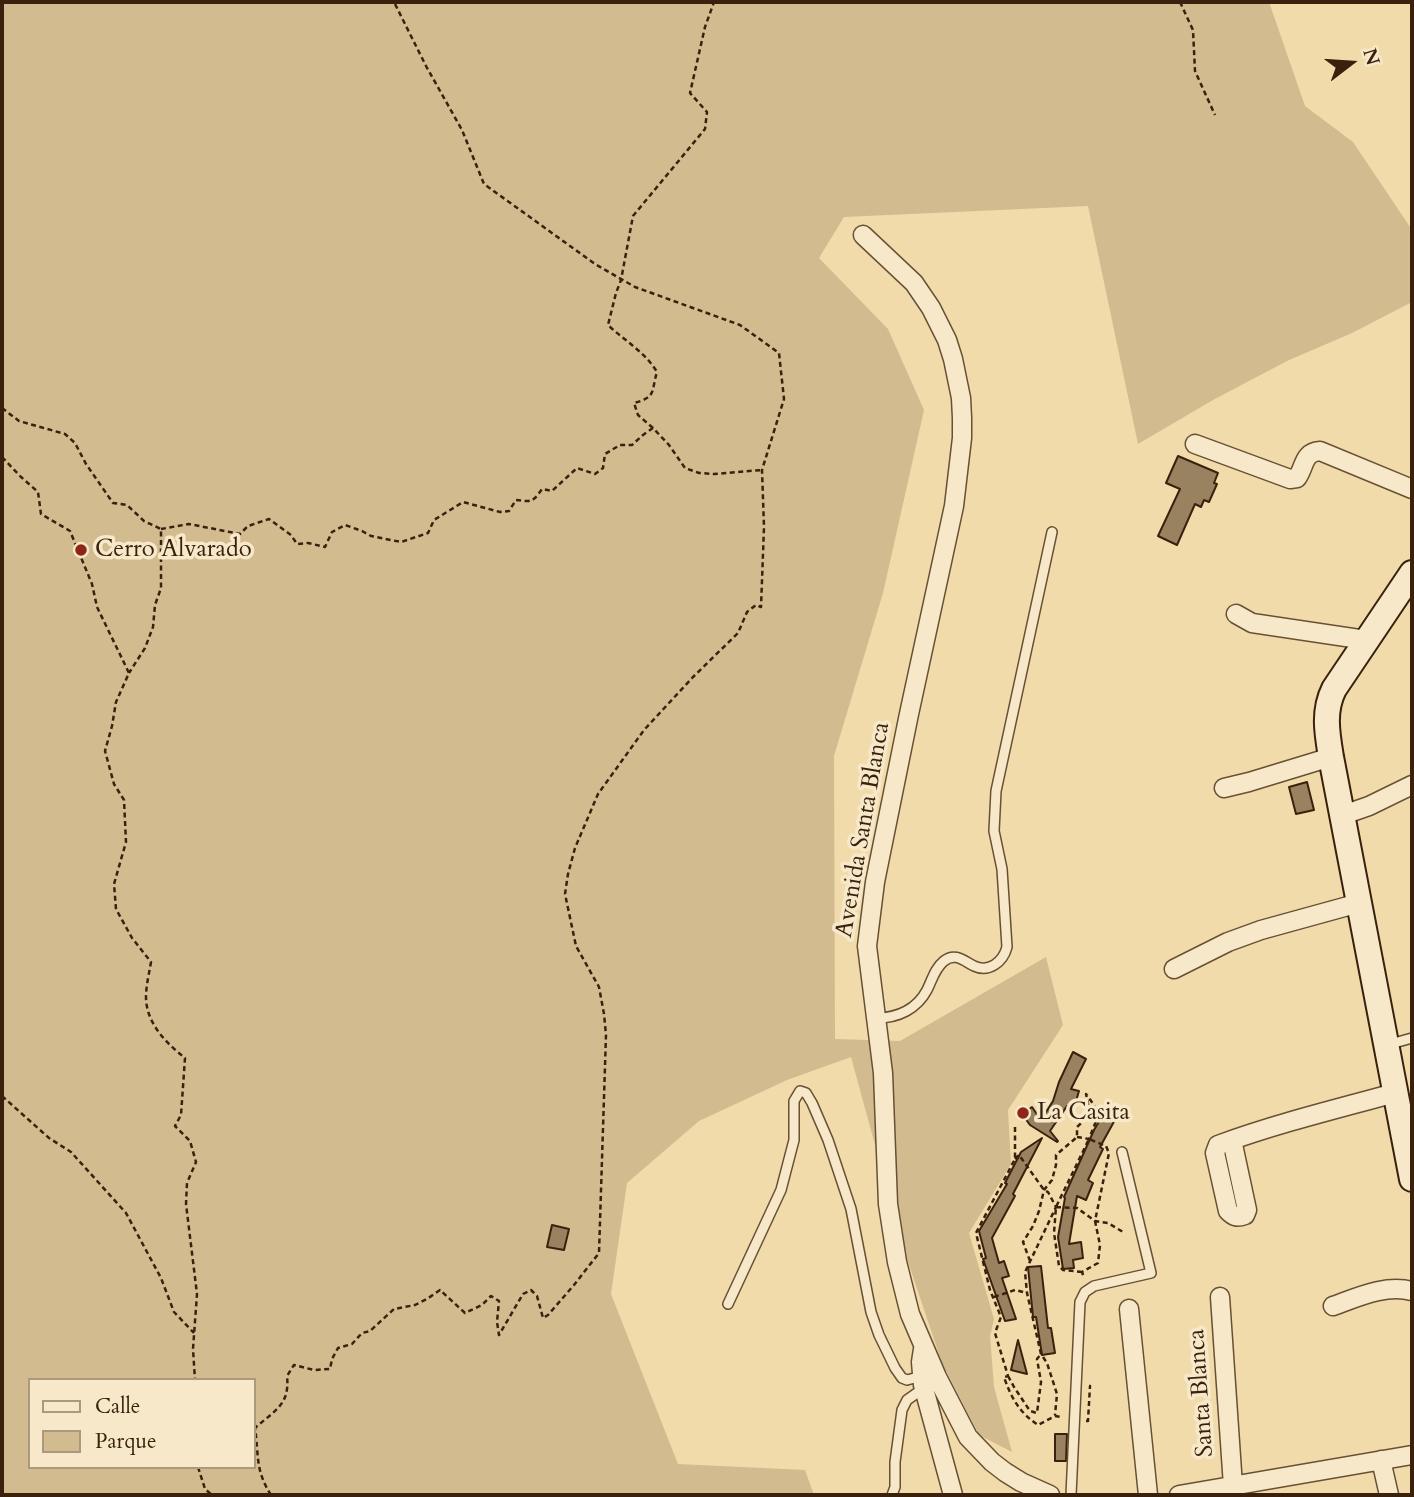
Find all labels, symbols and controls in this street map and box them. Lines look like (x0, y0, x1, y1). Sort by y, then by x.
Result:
north arrow (1316, 28, 1386, 98)
text: N (1356, 45, 1386, 69)
place label: Cerro Alvarado (95, 536, 252, 564)
marker: Cerro Alvarado (73, 542, 89, 558)
street label: Avenida Santa Blanca (831, 720, 897, 940)
place label: La Casita (1037, 1099, 1130, 1127)
marker: La Casita (1015, 1105, 1031, 1121)
street label: Santa Blanca (1183, 1328, 1221, 1458)
legend (28, 1378, 256, 1469)
text: Calle (95, 1392, 140, 1421)
text: Parque (95, 1427, 156, 1456)

